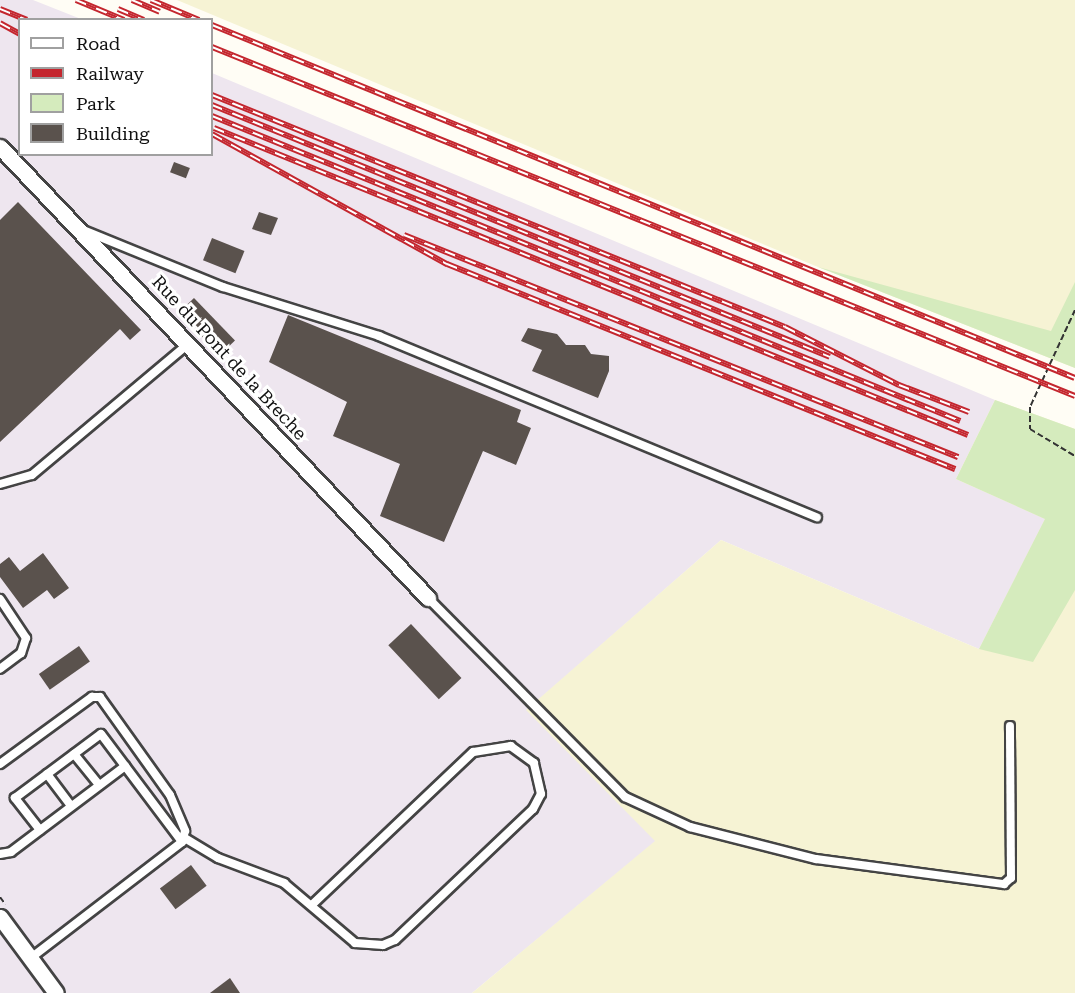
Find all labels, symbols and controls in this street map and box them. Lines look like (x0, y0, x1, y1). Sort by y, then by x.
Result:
legend (18, 18, 213, 156)
text: Road (76, 33, 120, 54)
text: Railway (76, 63, 144, 84)
text: Park (76, 93, 116, 114)
text: Building (76, 123, 150, 144)
street label: Rue du Pont de la Breche (147, 271, 311, 445)

